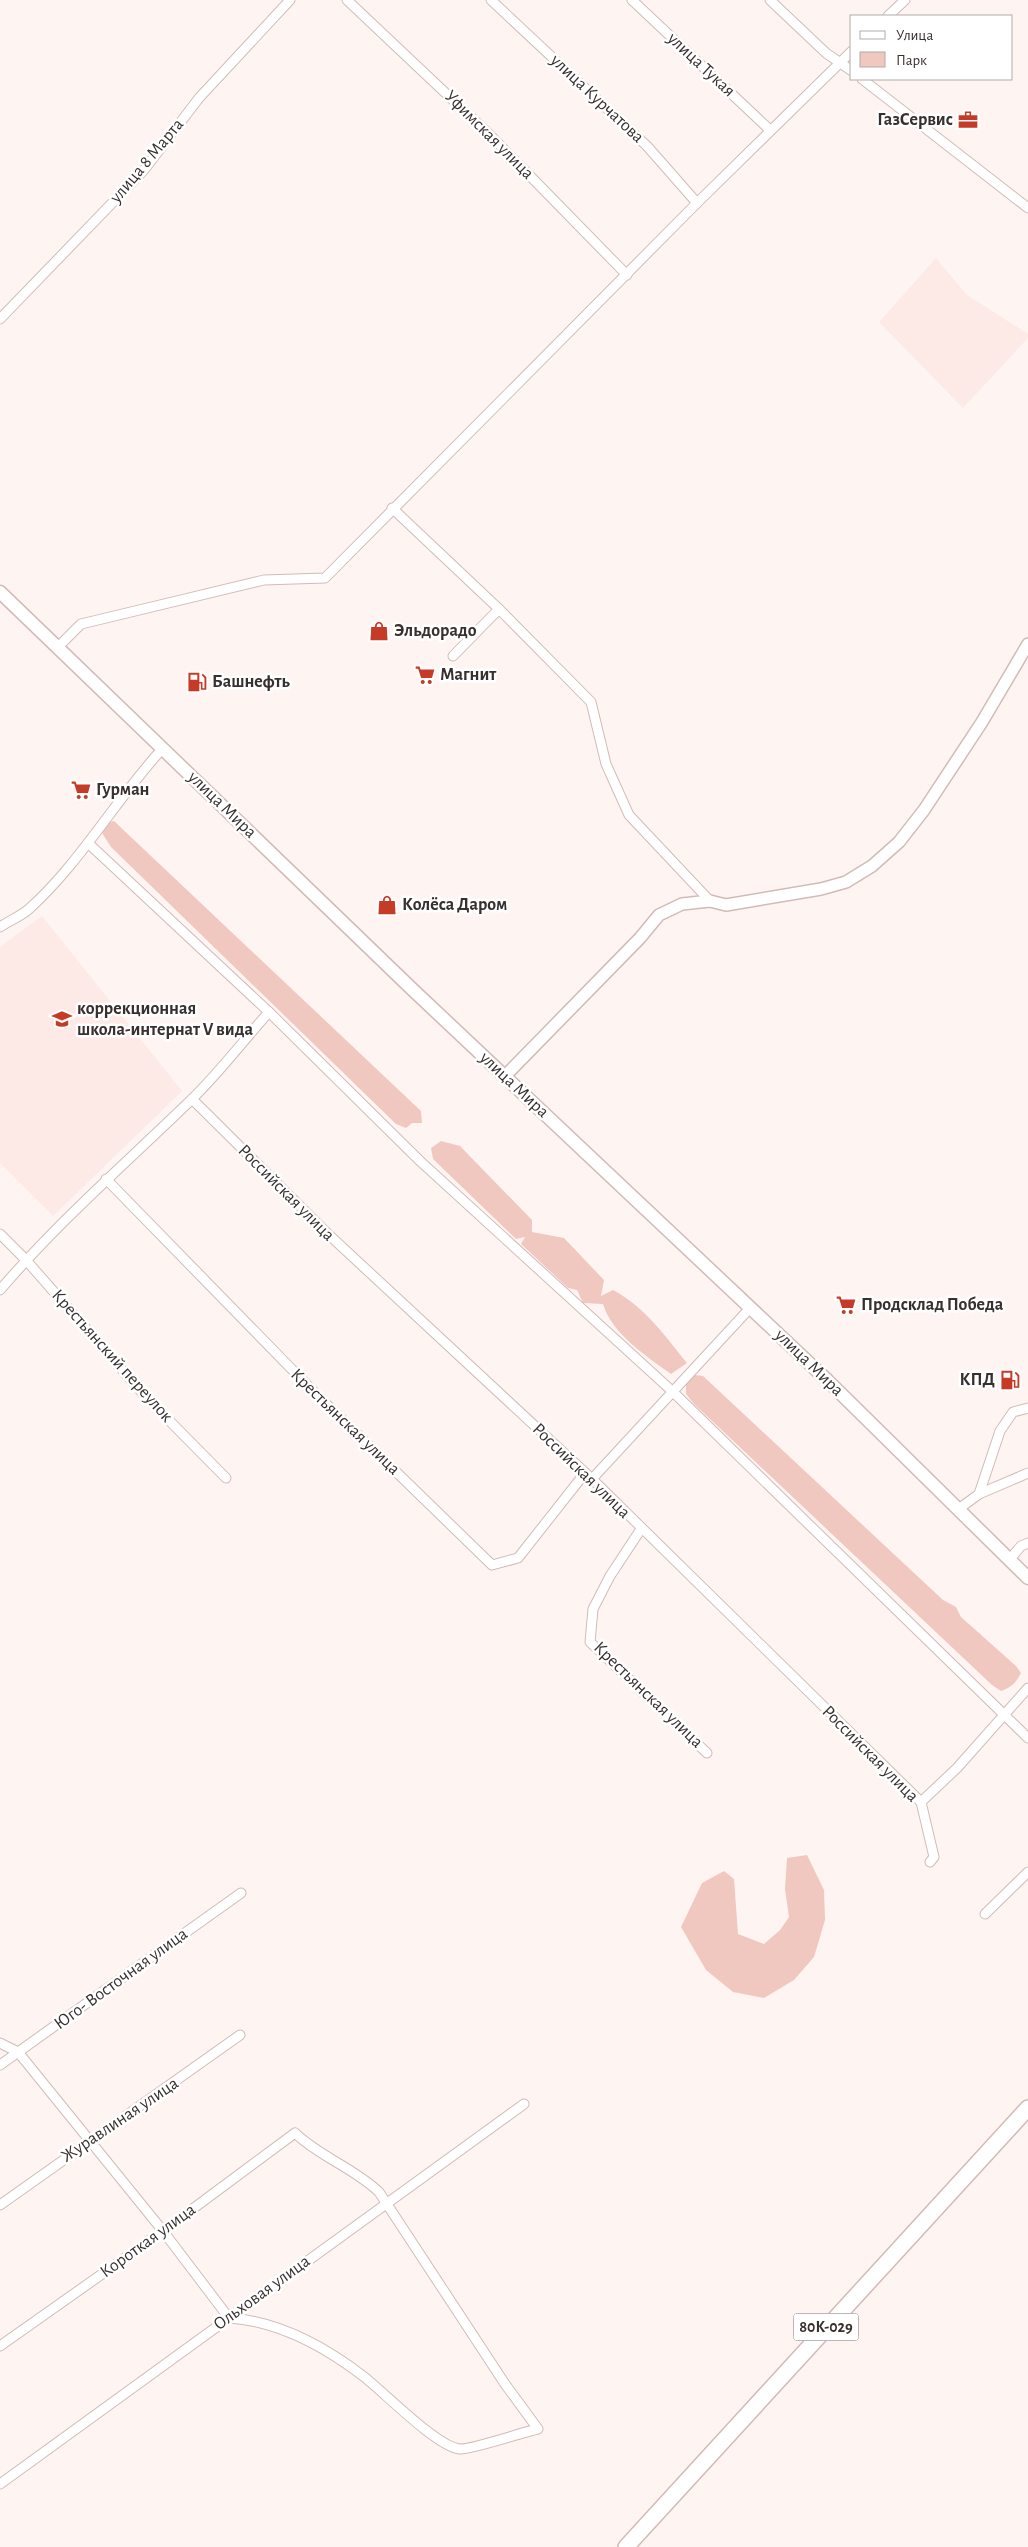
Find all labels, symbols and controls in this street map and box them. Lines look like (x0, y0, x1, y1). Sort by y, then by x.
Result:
legend (850, 15, 1013, 80)
text: Улица (896, 28, 933, 43)
street label: улица Тукая (663, 29, 738, 101)
street label: улица Курчатова (546, 51, 647, 147)
text: Парк (896, 53, 927, 68)
street label: Уфимская улица (441, 87, 537, 183)
office icon: ГазСервис (957, 109, 979, 131)
place label: ГазСервис (877, 111, 953, 129)
street label: улица 8 Марта (106, 115, 187, 207)
shop icon: Эльдорадо (368, 620, 390, 642)
place label: Эльдорадо (394, 622, 477, 640)
supermarket icon: Магнит (414, 664, 436, 686)
place label: Магнит (440, 666, 497, 684)
fuel station icon: Башнефть (186, 671, 208, 693)
place label: Башнефть (212, 673, 291, 691)
street label: улица Мира (184, 767, 260, 842)
supermarket icon: Гурман (70, 779, 92, 801)
place label: Гурман (96, 781, 150, 799)
shop icon: Колёса Даром (376, 894, 398, 916)
place label: Колёса Даром (402, 896, 507, 914)
place label: коррекционная школа-интернат V вида (77, 1000, 253, 1039)
school or university icon: коррекционная школа-интернат V вида (51, 1008, 73, 1030)
street label: улица Мира (475, 1048, 552, 1121)
street label: Российская улица (234, 1141, 338, 1245)
street label: Крестьянский переулок (48, 1286, 177, 1426)
supermarket icon: Продсклад Победа (835, 1294, 857, 1316)
place label: Продсклад Победа (861, 1296, 1004, 1314)
street label: улица Мира (771, 1325, 847, 1400)
street label: Крестьянская улица (287, 1366, 403, 1478)
fuel station icon: КПД (999, 1369, 1021, 1391)
place label: КПД (959, 1371, 995, 1389)
street label: Российская улица (529, 1420, 633, 1522)
street label: Крестьянская улица (590, 1639, 706, 1751)
street label: Российская улица (818, 1702, 922, 1806)
street label: Юго- Восточная улица (51, 1925, 191, 2033)
street label: Журавлиная улица (58, 2074, 182, 2166)
street label: Короткая улица (97, 2200, 199, 2282)
street label: Ольховая улица (210, 2252, 314, 2334)
road number: 80К-029 (794, 2314, 858, 2340)

